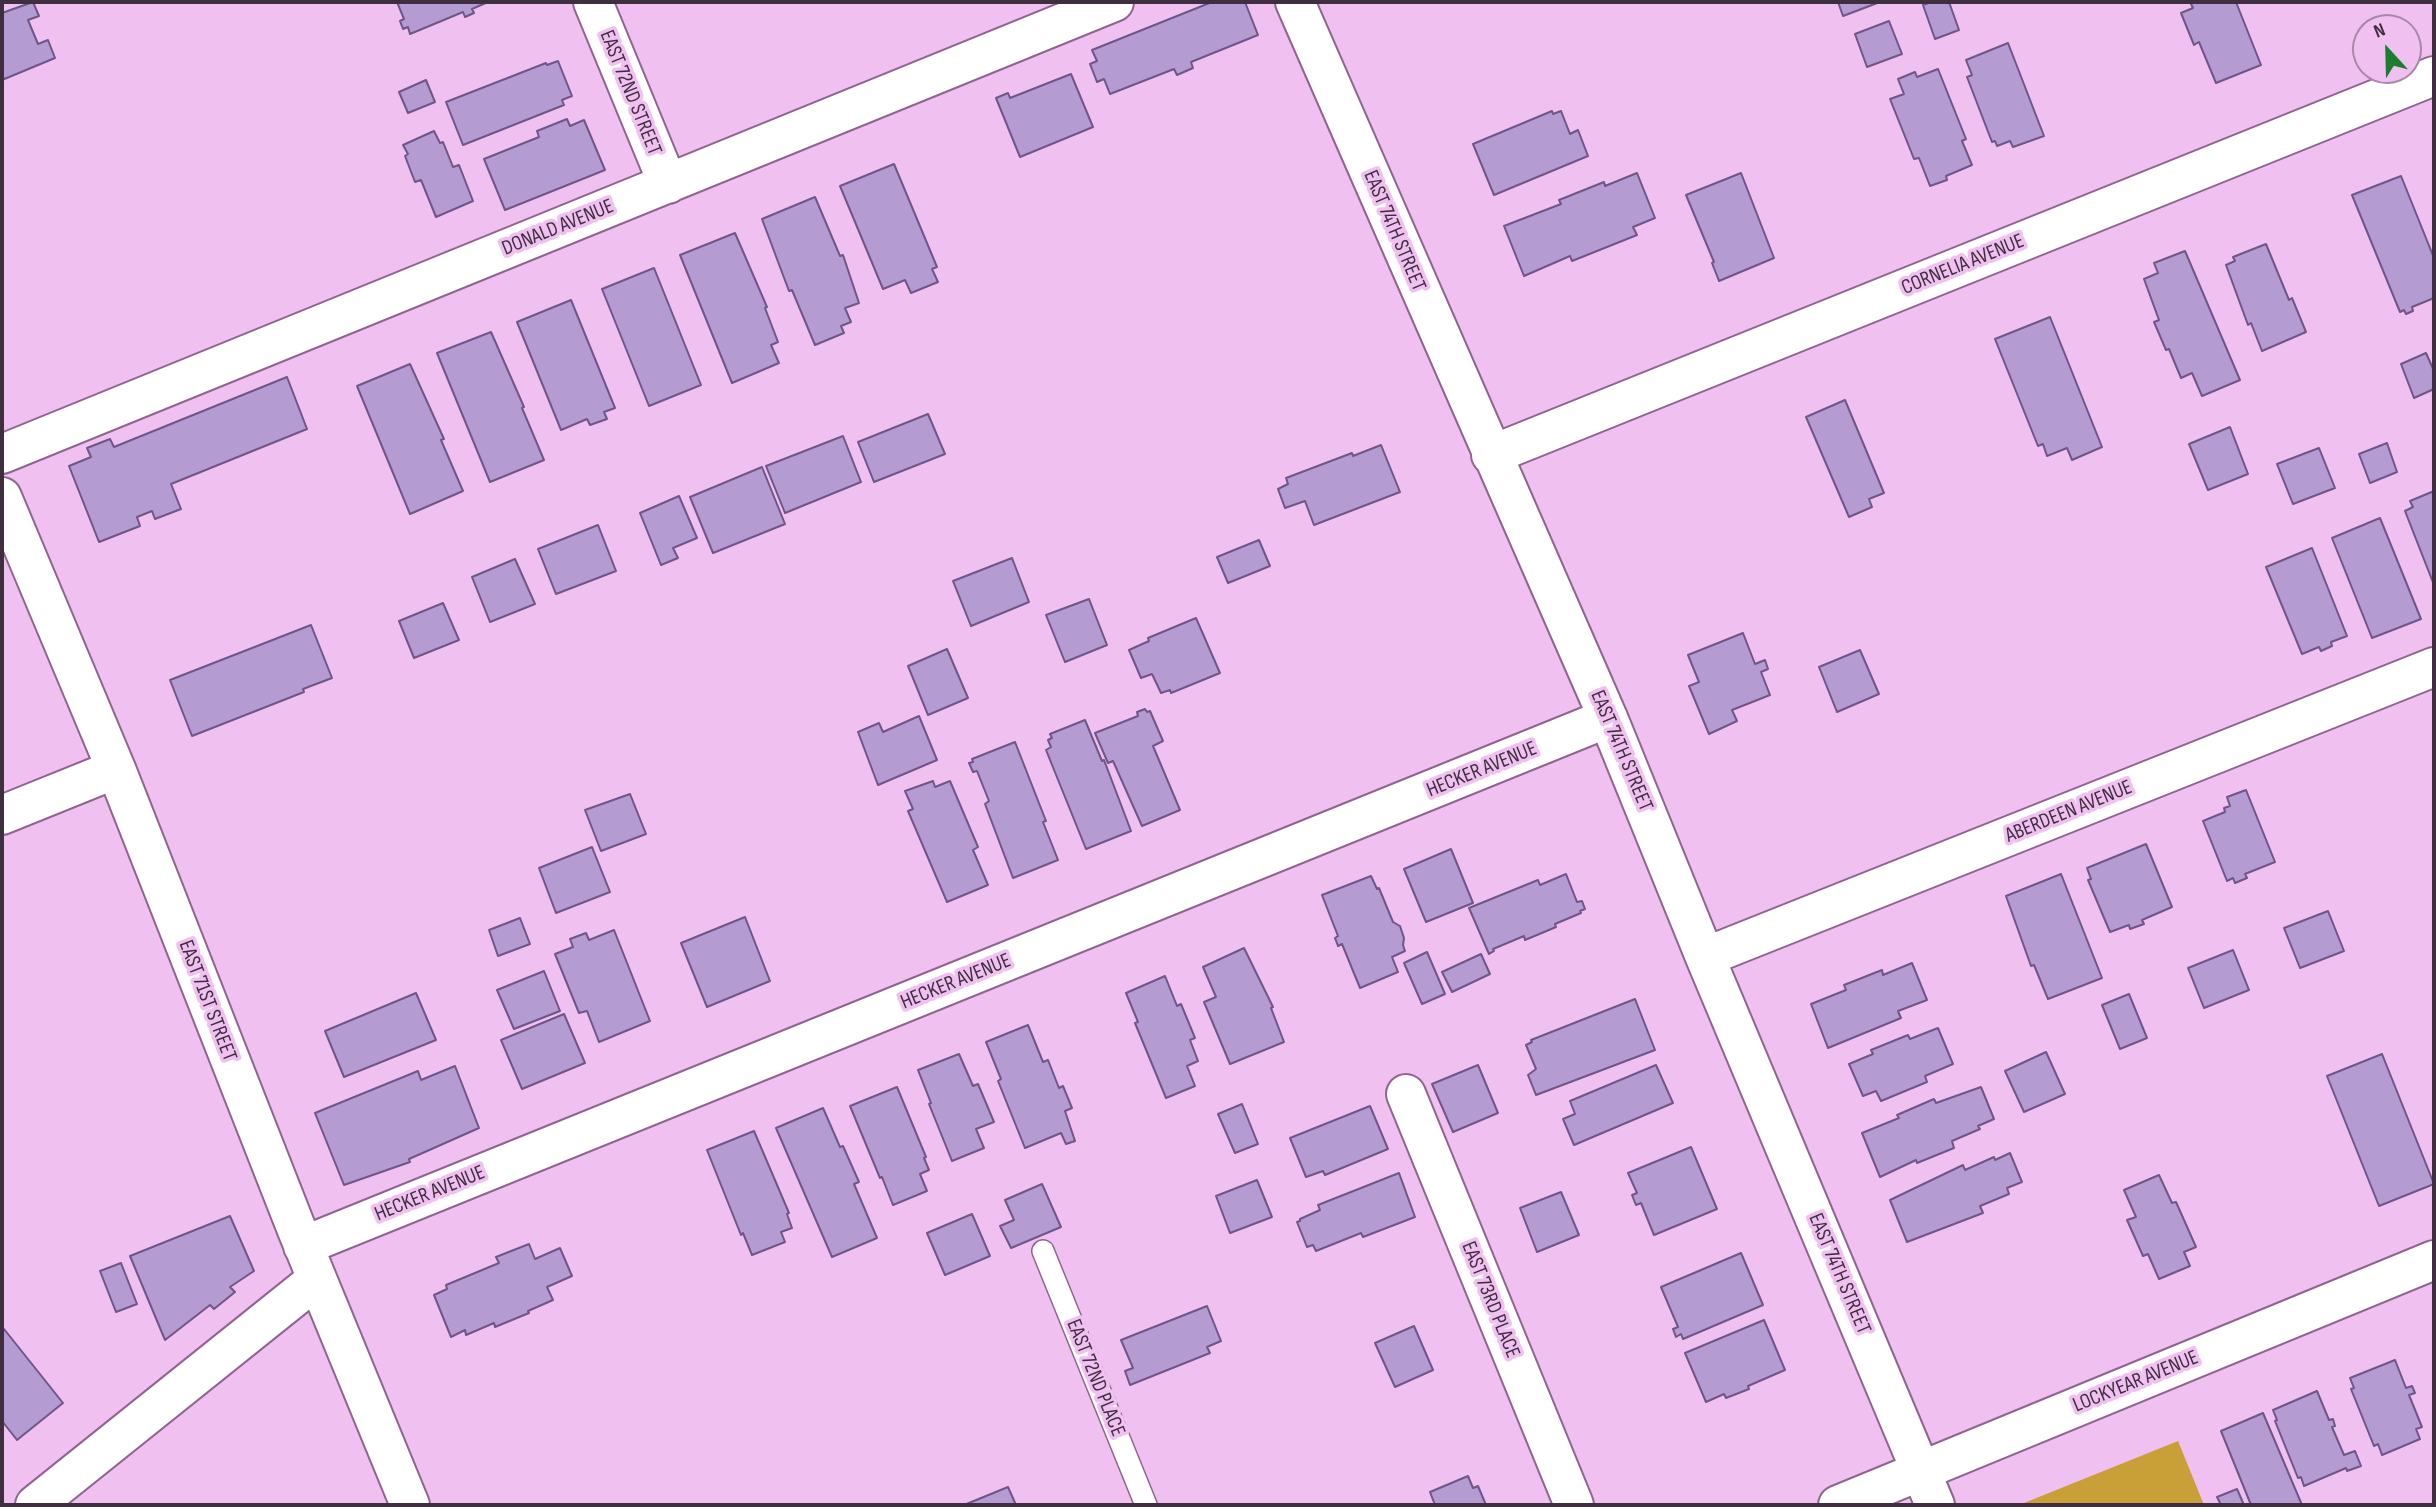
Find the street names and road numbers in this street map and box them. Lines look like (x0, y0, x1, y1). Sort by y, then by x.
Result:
street label: EAST 72ND STREET (594, 27, 666, 159)
street label: EAST 74TH STREET (1357, 167, 1431, 295)
street label: DONALD AVENUE (499, 194, 617, 262)
street label: CORNELIA AVENUE (1898, 229, 2028, 301)
street label: EAST 74TH STREET (1584, 687, 1658, 815)
street label: HECKER AVENUE (1423, 736, 1541, 804)
street label: ABERDEEN AVENUE (2002, 775, 2136, 849)
street label: EAST 71ST STREET (172, 937, 242, 1065)
street label: HECKER AVENUE (897, 948, 1015, 1016)
street label: HECKER AVENUE (371, 1160, 489, 1228)
street label: EAST 74TH STREET (1802, 1210, 1876, 1338)
street label: EAST 73RD PLACE (1455, 1238, 1525, 1362)
street label: EAST 72ND PLACE (1060, 1316, 1130, 1440)
street label: LOCKYEAR AVENUE (2070, 1345, 2202, 1419)

